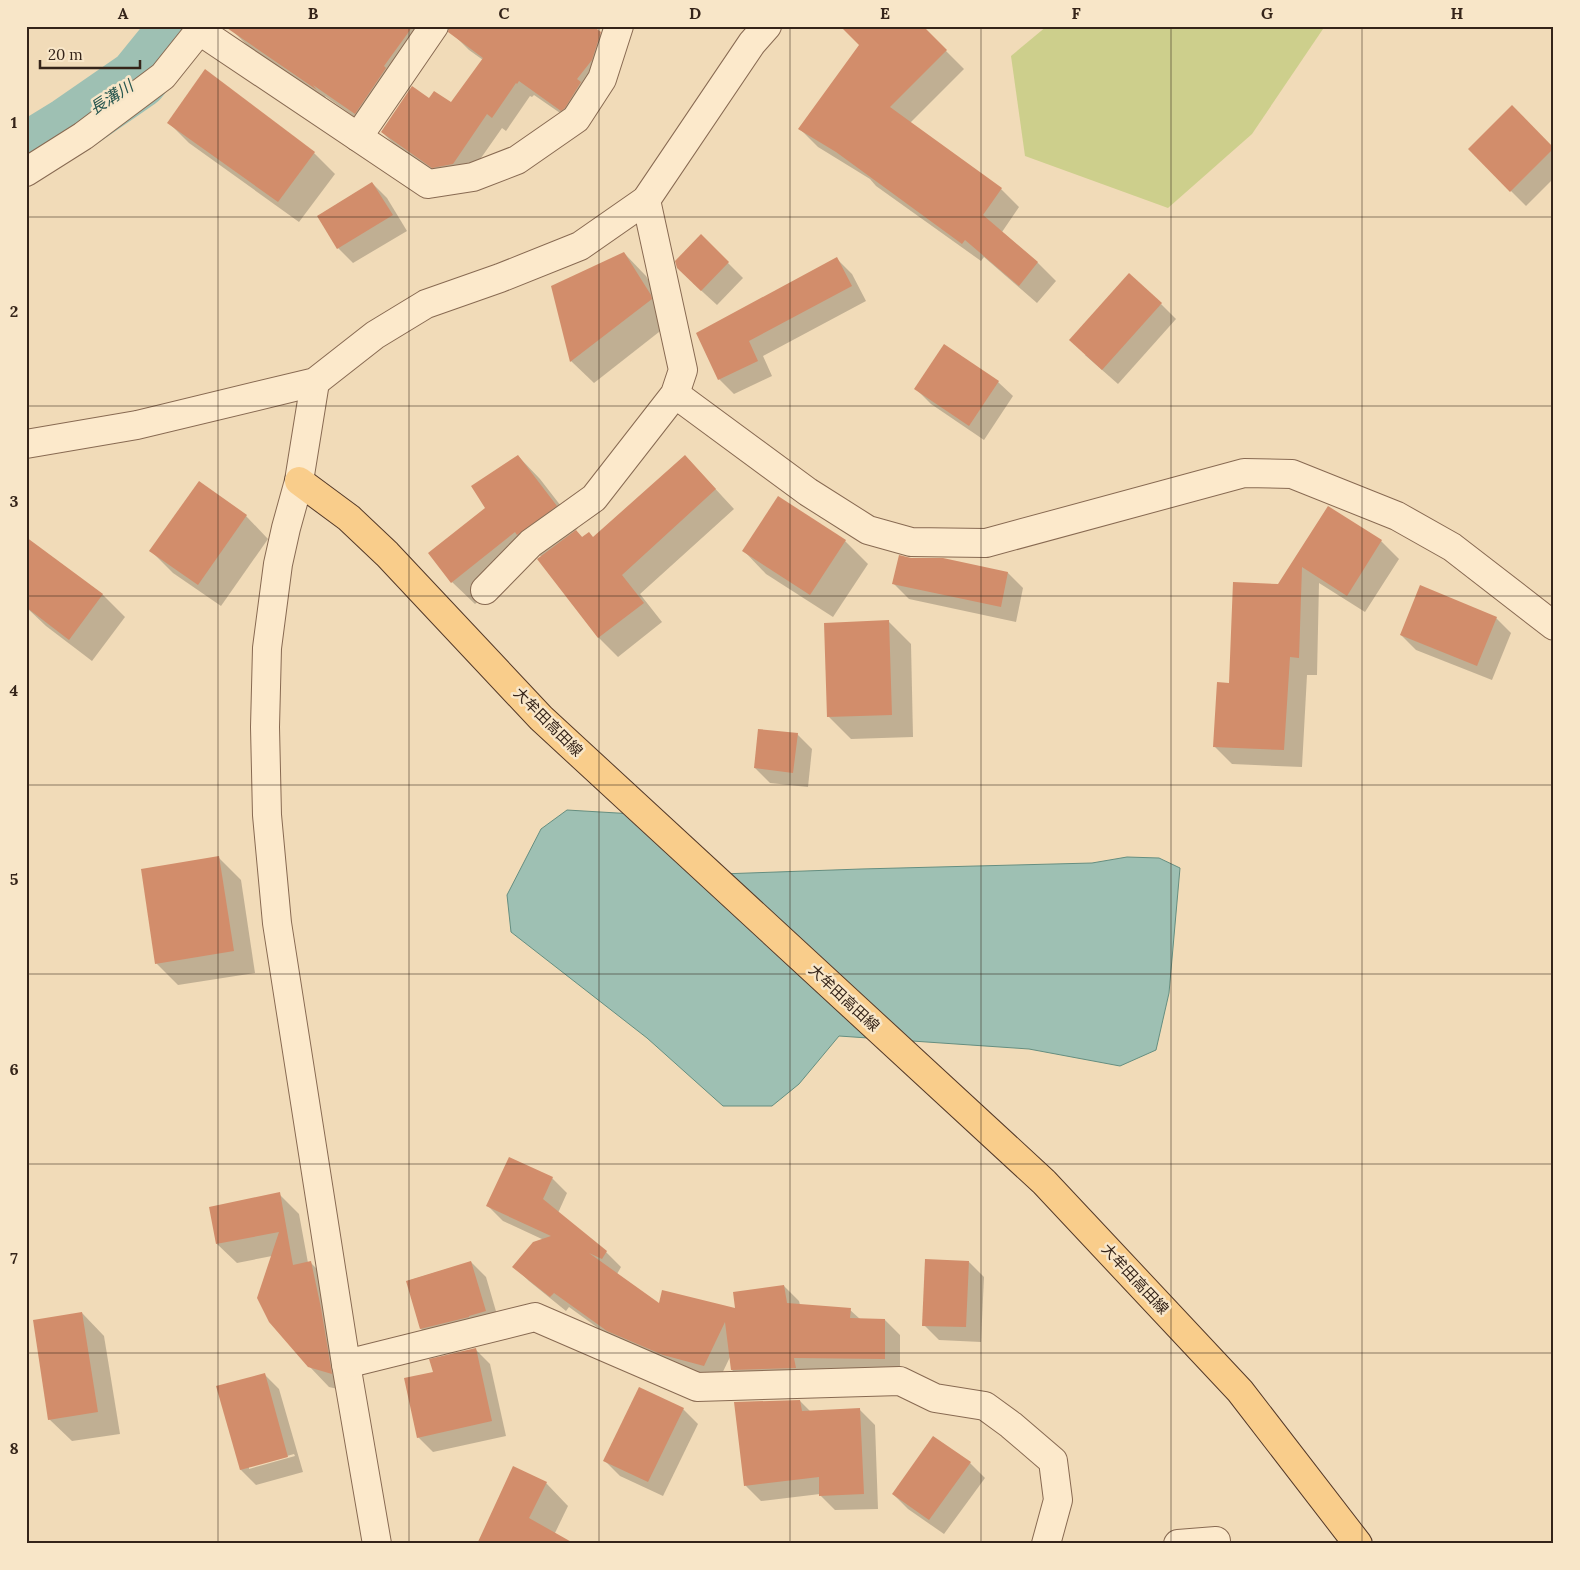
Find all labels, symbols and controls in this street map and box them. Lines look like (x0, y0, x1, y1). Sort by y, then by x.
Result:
text: A (118, 3, 129, 23)
text: B (308, 3, 319, 23)
text: C (498, 3, 510, 23)
text: D (689, 3, 701, 23)
text: E (880, 3, 890, 23)
text: F (1071, 3, 1081, 23)
text: G (1261, 3, 1273, 23)
text: H (1451, 3, 1464, 23)
scale bar (40, 38, 140, 70)
text: 20 m (48, 45, 83, 64)
water label: 長溝川 (85, 74, 138, 118)
text: 1 (11, 112, 17, 132)
text: 2 (10, 301, 18, 321)
text: 3 (10, 491, 19, 511)
text: 4 (10, 680, 19, 700)
street label: 大牟田高田線 (510, 683, 587, 760)
text: 5 (10, 869, 19, 889)
street label: 大牟田高田線 (805, 960, 884, 1035)
text: 6 (9, 1059, 19, 1079)
street label: 大牟田高田線 (1098, 1239, 1173, 1318)
text: 7 (10, 1248, 18, 1268)
text: 8 (9, 1438, 19, 1458)

